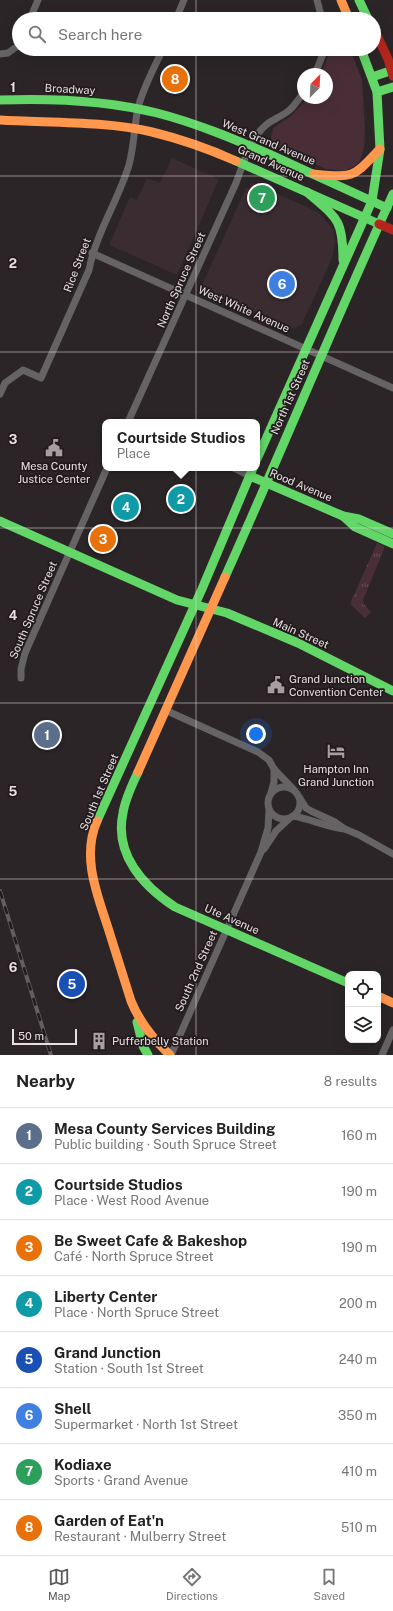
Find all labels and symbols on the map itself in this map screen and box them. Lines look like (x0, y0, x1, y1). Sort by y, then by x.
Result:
pin: 8 (162, 64, 188, 94)
north arrow (297, 68, 333, 104)
text: 1 (10, 80, 16, 95)
street label: Broadway (44, 82, 96, 96)
street label: West Grand Avenue (220, 116, 318, 168)
street label: Grand Avenue (236, 142, 306, 184)
pin: 7 (249, 183, 275, 213)
street label: North Spruce Street (154, 230, 208, 330)
street label: Rice Street (61, 236, 93, 294)
text: 2 (9, 256, 17, 271)
pin: 6 (269, 269, 295, 299)
street label: West White Avenue (197, 283, 291, 335)
street label: North 1st Street (268, 358, 312, 436)
text: 3 (9, 432, 18, 447)
public building icon: Mesa County Justice Center (44, 438, 64, 458)
place label: Mesa County Justice Center (18, 460, 90, 485)
street label: Rood Avenue (268, 466, 334, 504)
pin: 2 (168, 484, 194, 514)
pin: 4 (113, 492, 139, 522)
pin: 3 (90, 524, 116, 554)
street label: South Spruce Street (7, 559, 59, 661)
text: 4 (9, 608, 18, 623)
street label: Main Street (271, 615, 331, 651)
place label: Grand Junction Convention Center (289, 673, 384, 698)
public building icon: Grand Junction Convention Center (266, 675, 286, 695)
pin: 1 (34, 720, 60, 750)
your location (246, 724, 266, 744)
hotel icon: Hampton Inn Grand Junction (326, 741, 346, 761)
street label: South 1st Street (77, 752, 121, 832)
place label: Hampton Inn Grand Junction (298, 763, 374, 788)
text: 5 (9, 784, 18, 799)
street label: Ute Avenue (203, 902, 261, 936)
street label: South 2nd Street (173, 929, 219, 1013)
text: 6 (9, 960, 18, 975)
pin: 5 (59, 969, 85, 999)
scale bar (12, 1027, 77, 1046)
building icon: Pufferbelly Station (89, 1031, 109, 1051)
place label: Pufferbelly Station (112, 1035, 209, 1047)

